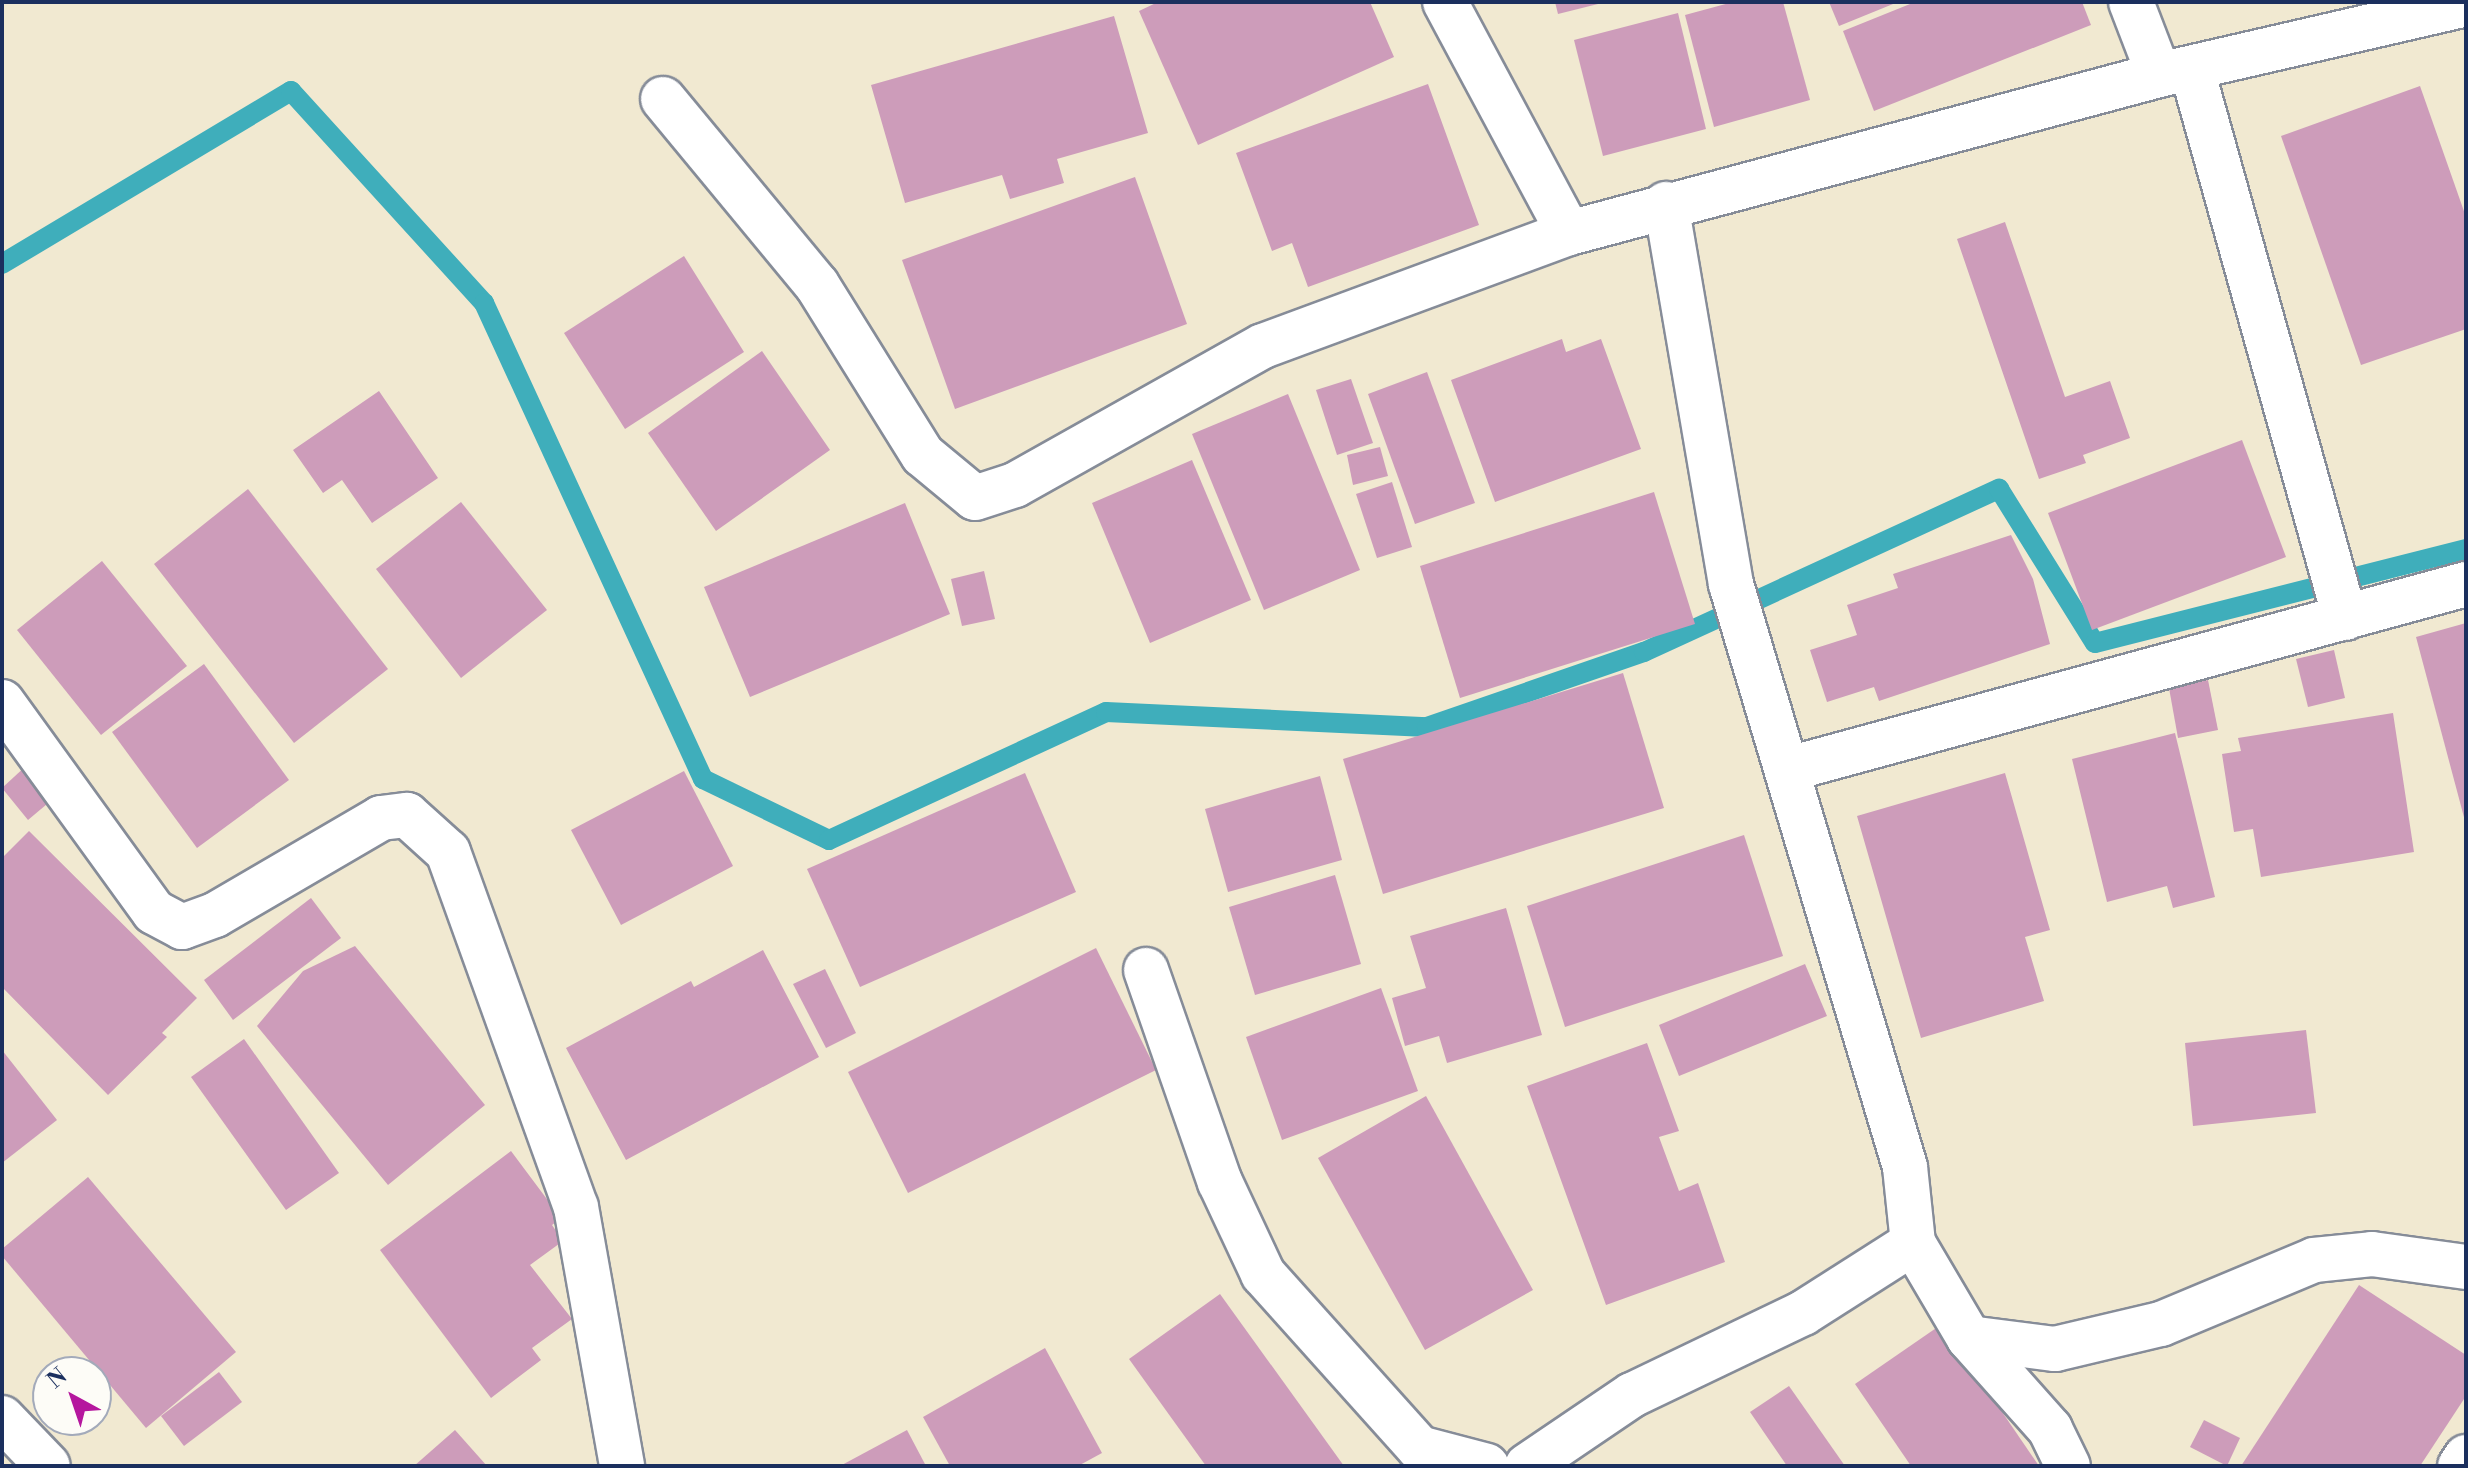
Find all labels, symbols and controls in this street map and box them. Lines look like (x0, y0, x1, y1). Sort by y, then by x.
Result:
north arrow (32, 1356, 112, 1436)
text: N (42, 1363, 73, 1395)

